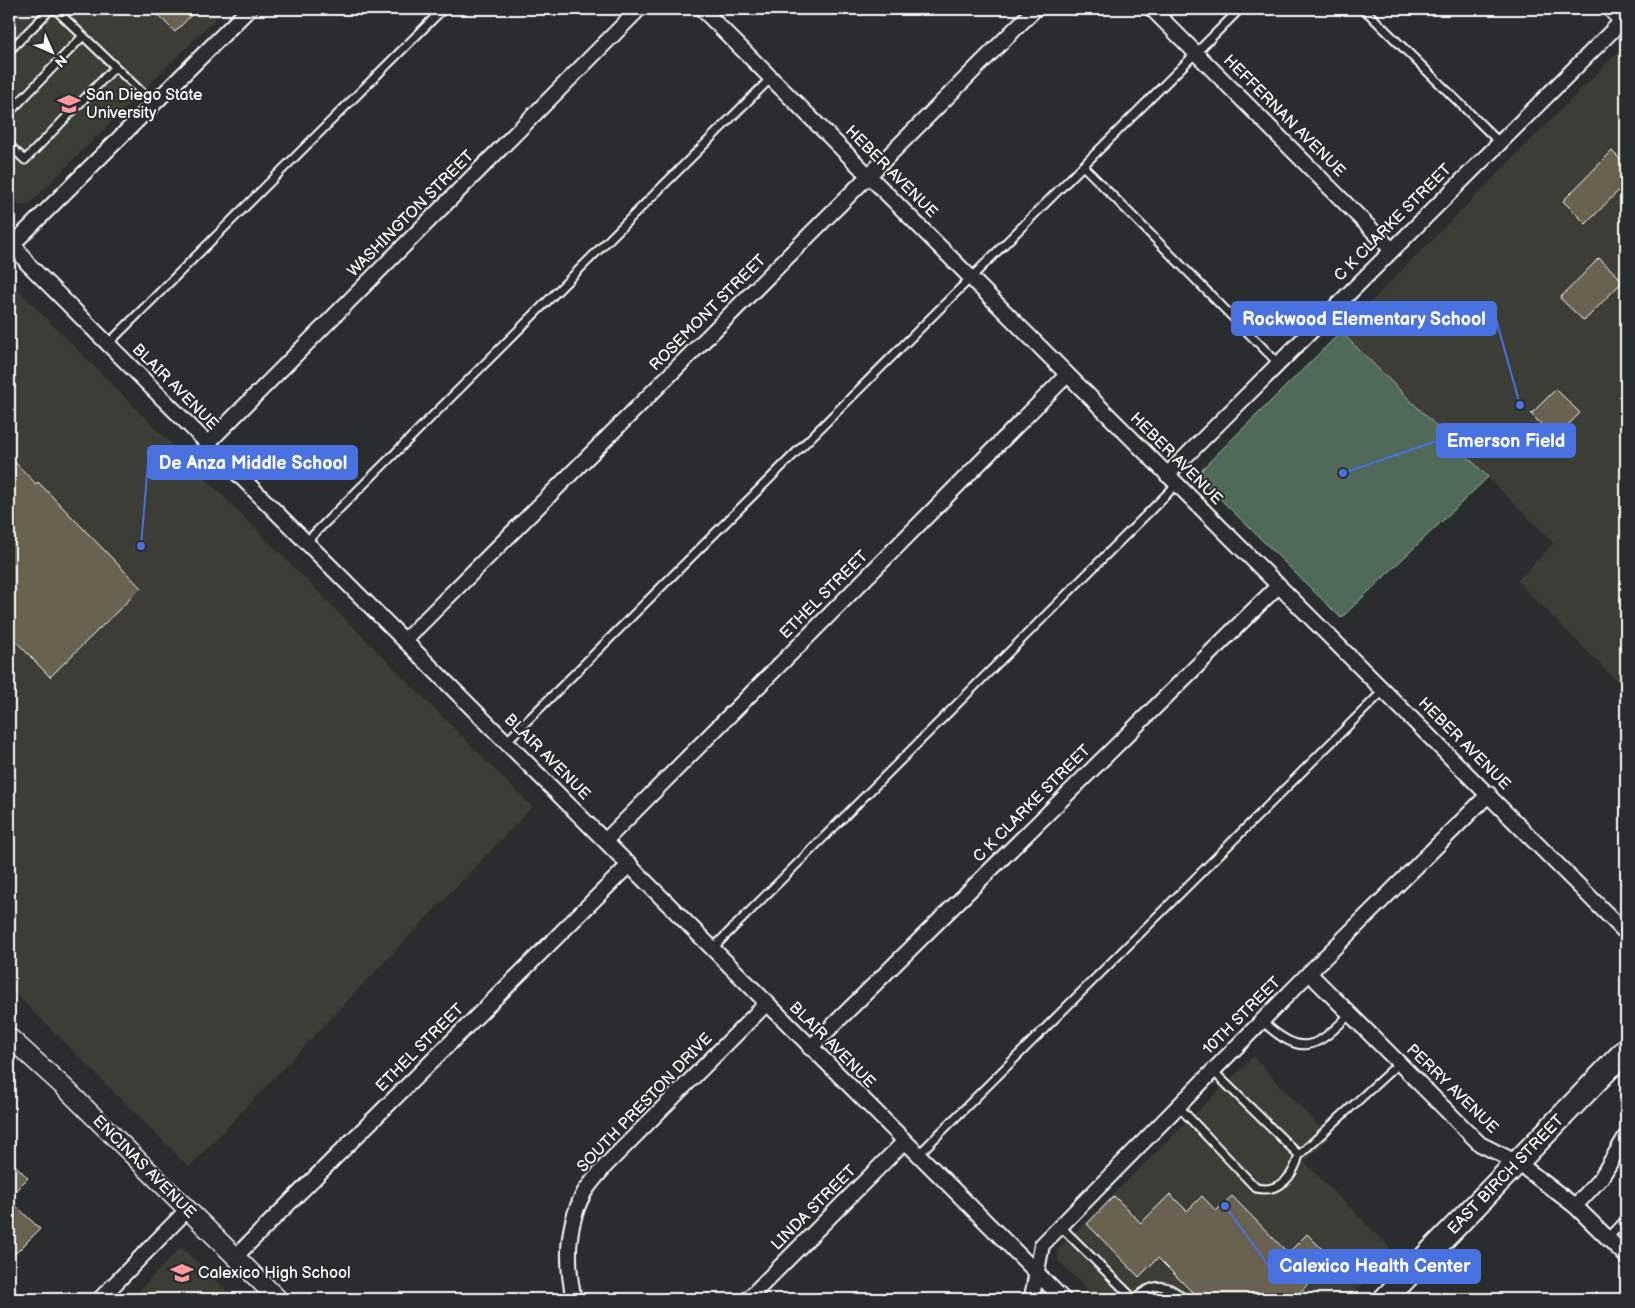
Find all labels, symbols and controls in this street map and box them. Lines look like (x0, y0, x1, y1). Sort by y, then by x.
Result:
north arrow (28, 28, 78, 78)
text: N (51, 51, 71, 71)
street label: HEFFERNAN AVENUE (1219, 51, 1349, 181)
place label: San Diego State University (86, 86, 203, 123)
school or university icon: San Diego State University (56, 91, 82, 117)
street label: HEBER AVENUE (841, 122, 941, 222)
street label: WASHINGTON STREET (344, 147, 478, 281)
street label: C K CLARKE STREET (1330, 160, 1456, 286)
street label: ROSEMONT STREET (646, 251, 770, 375)
callout: Rockwood Elementary School (1232, 302, 1496, 335)
text: Rockwood Elementary School (1242, 309, 1486, 330)
street label: BLAIR AVENUE (128, 340, 222, 434)
street label: HEBER AVENUE (1126, 409, 1226, 509)
callout: Emerson Field (1437, 424, 1575, 457)
text: Emerson Field (1447, 431, 1565, 452)
callout: De Anza Middle School (148, 446, 357, 479)
text: De Anza Middle School (159, 453, 347, 474)
street label: ETHEL STREET (776, 547, 872, 643)
street label: HEBER AVENUE (1414, 694, 1514, 794)
street label: BLAIR AVENUE (500, 710, 594, 804)
street label: C K CLARKE STREET (969, 741, 1095, 867)
street label: 10TH STREET (1199, 973, 1285, 1059)
street label: BLAIR AVENUE (785, 998, 879, 1092)
street label: ETHEL STREET (372, 1000, 468, 1096)
street label: SOUTH PRESTON DRIVE (574, 1029, 716, 1177)
street label: PERRY AVENUE (1402, 1040, 1502, 1138)
street label: EAST BIRCH STREET (1444, 1111, 1568, 1239)
street label: ENCINAS AVENUE (89, 1112, 199, 1222)
street label: LINDA STREET (768, 1161, 861, 1254)
callout: Calexico Health Center (1269, 1250, 1480, 1283)
text: Calexico Health Center (1280, 1256, 1471, 1277)
school or university icon: Calexico High School (169, 1260, 195, 1286)
place label: Calexico High School (198, 1264, 351, 1283)

